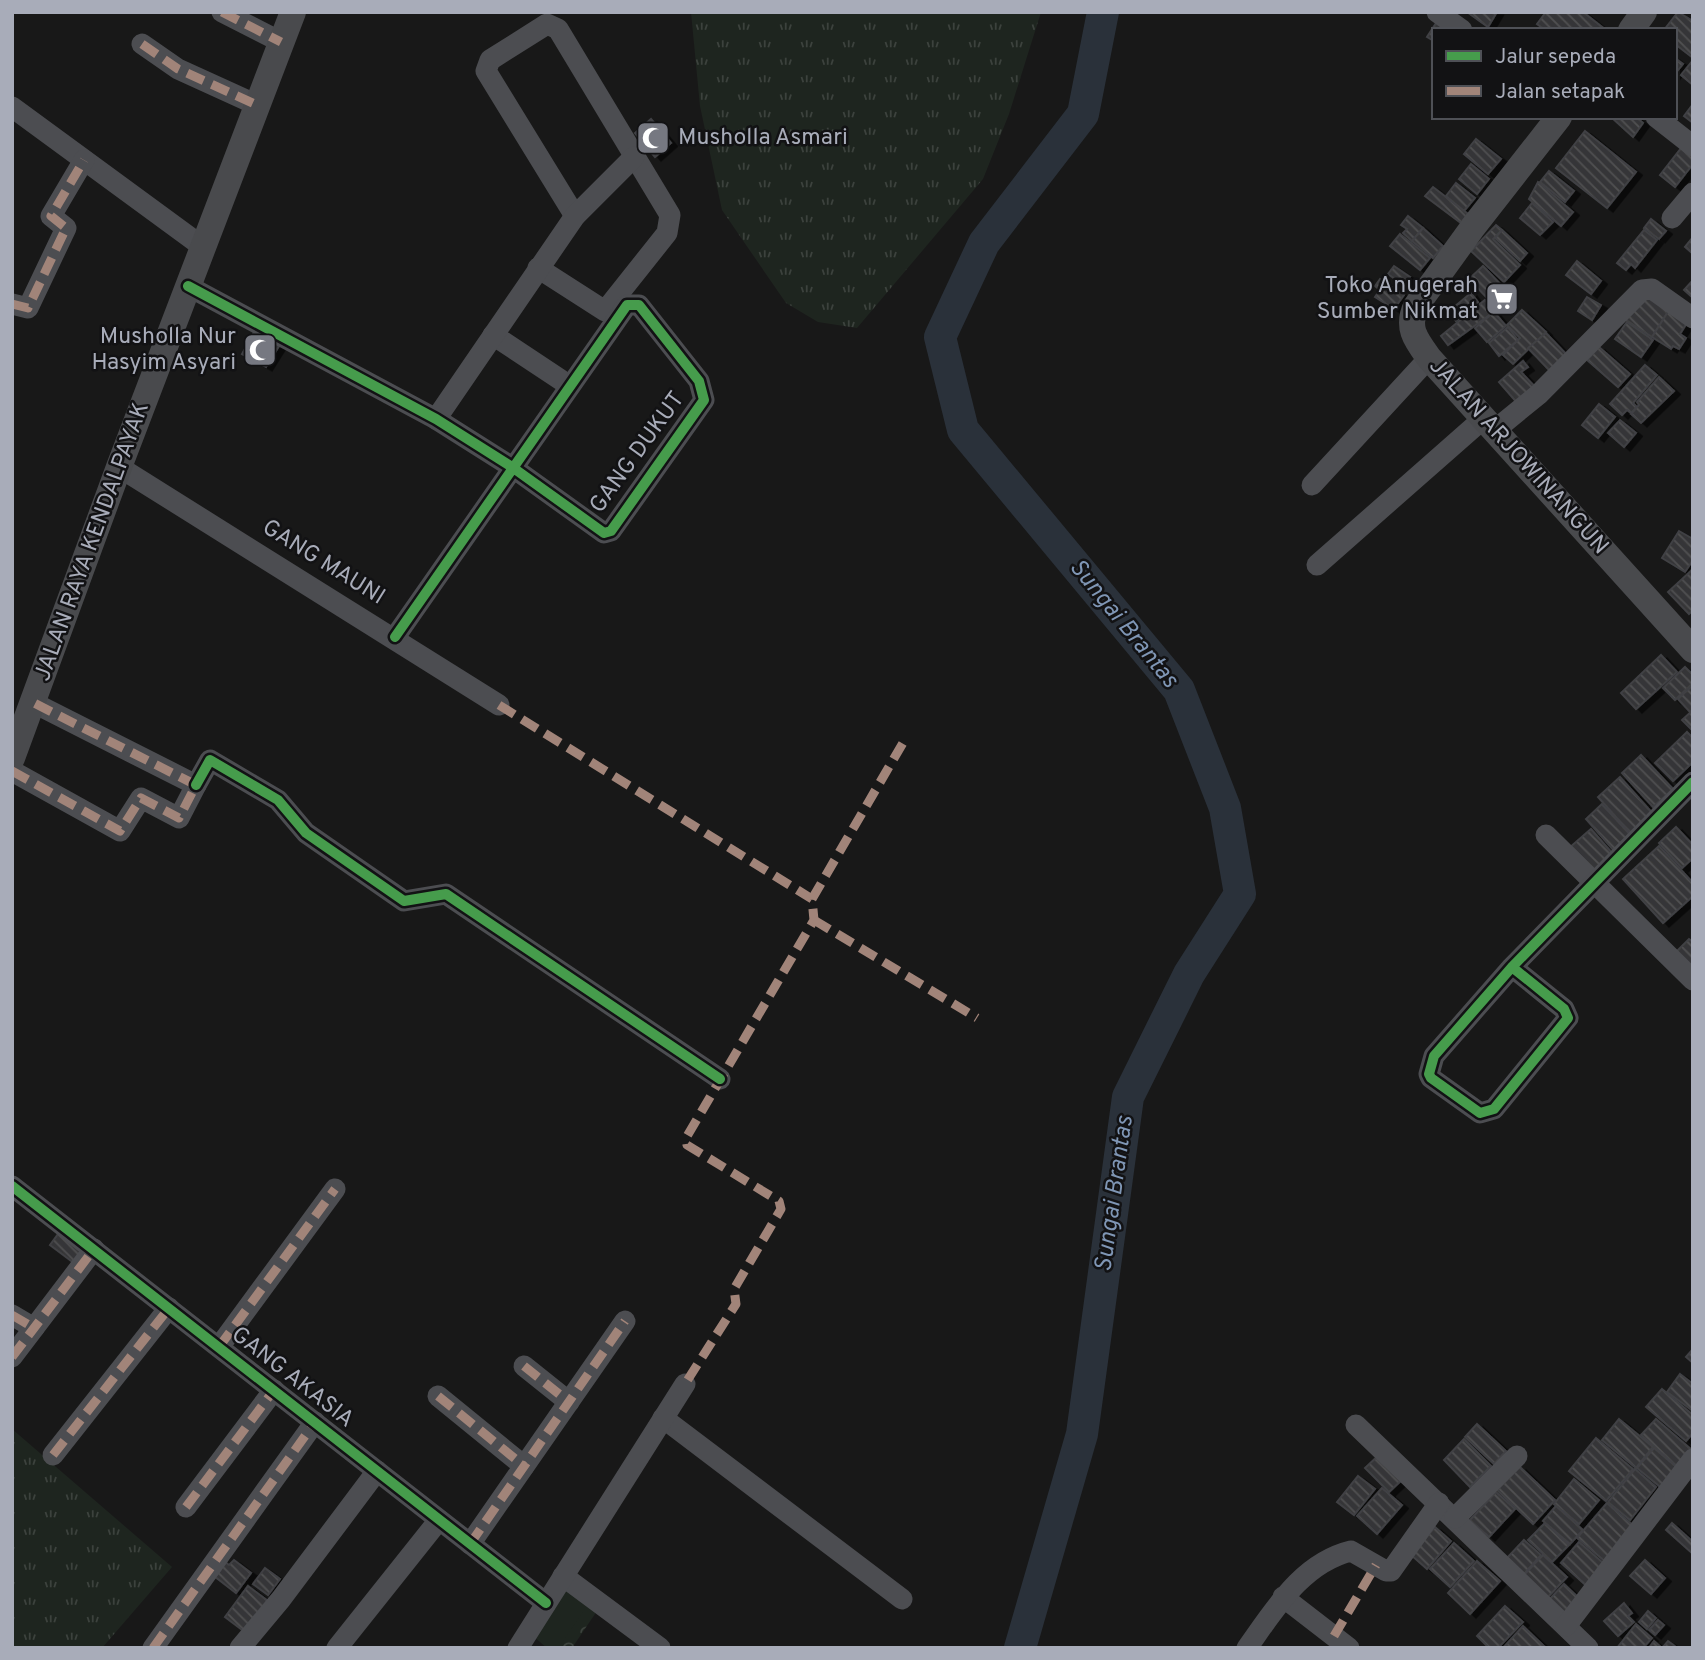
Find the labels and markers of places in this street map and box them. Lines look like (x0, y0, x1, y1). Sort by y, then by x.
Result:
mosque icon: Musholla Asmari (634, 119, 672, 157)
place label: Musholla Asmari (678, 124, 848, 153)
place label: Toko Anugerah Sumber Nikmat (1317, 272, 1478, 327)
supermarket icon: Toko Anugerah Sumber Nikmat (1483, 280, 1521, 318)
place label: Musholla Nur Hasyim Asyari (91, 323, 236, 378)
mosque icon: Musholla Nur Hasyim Asyari (241, 331, 279, 369)

